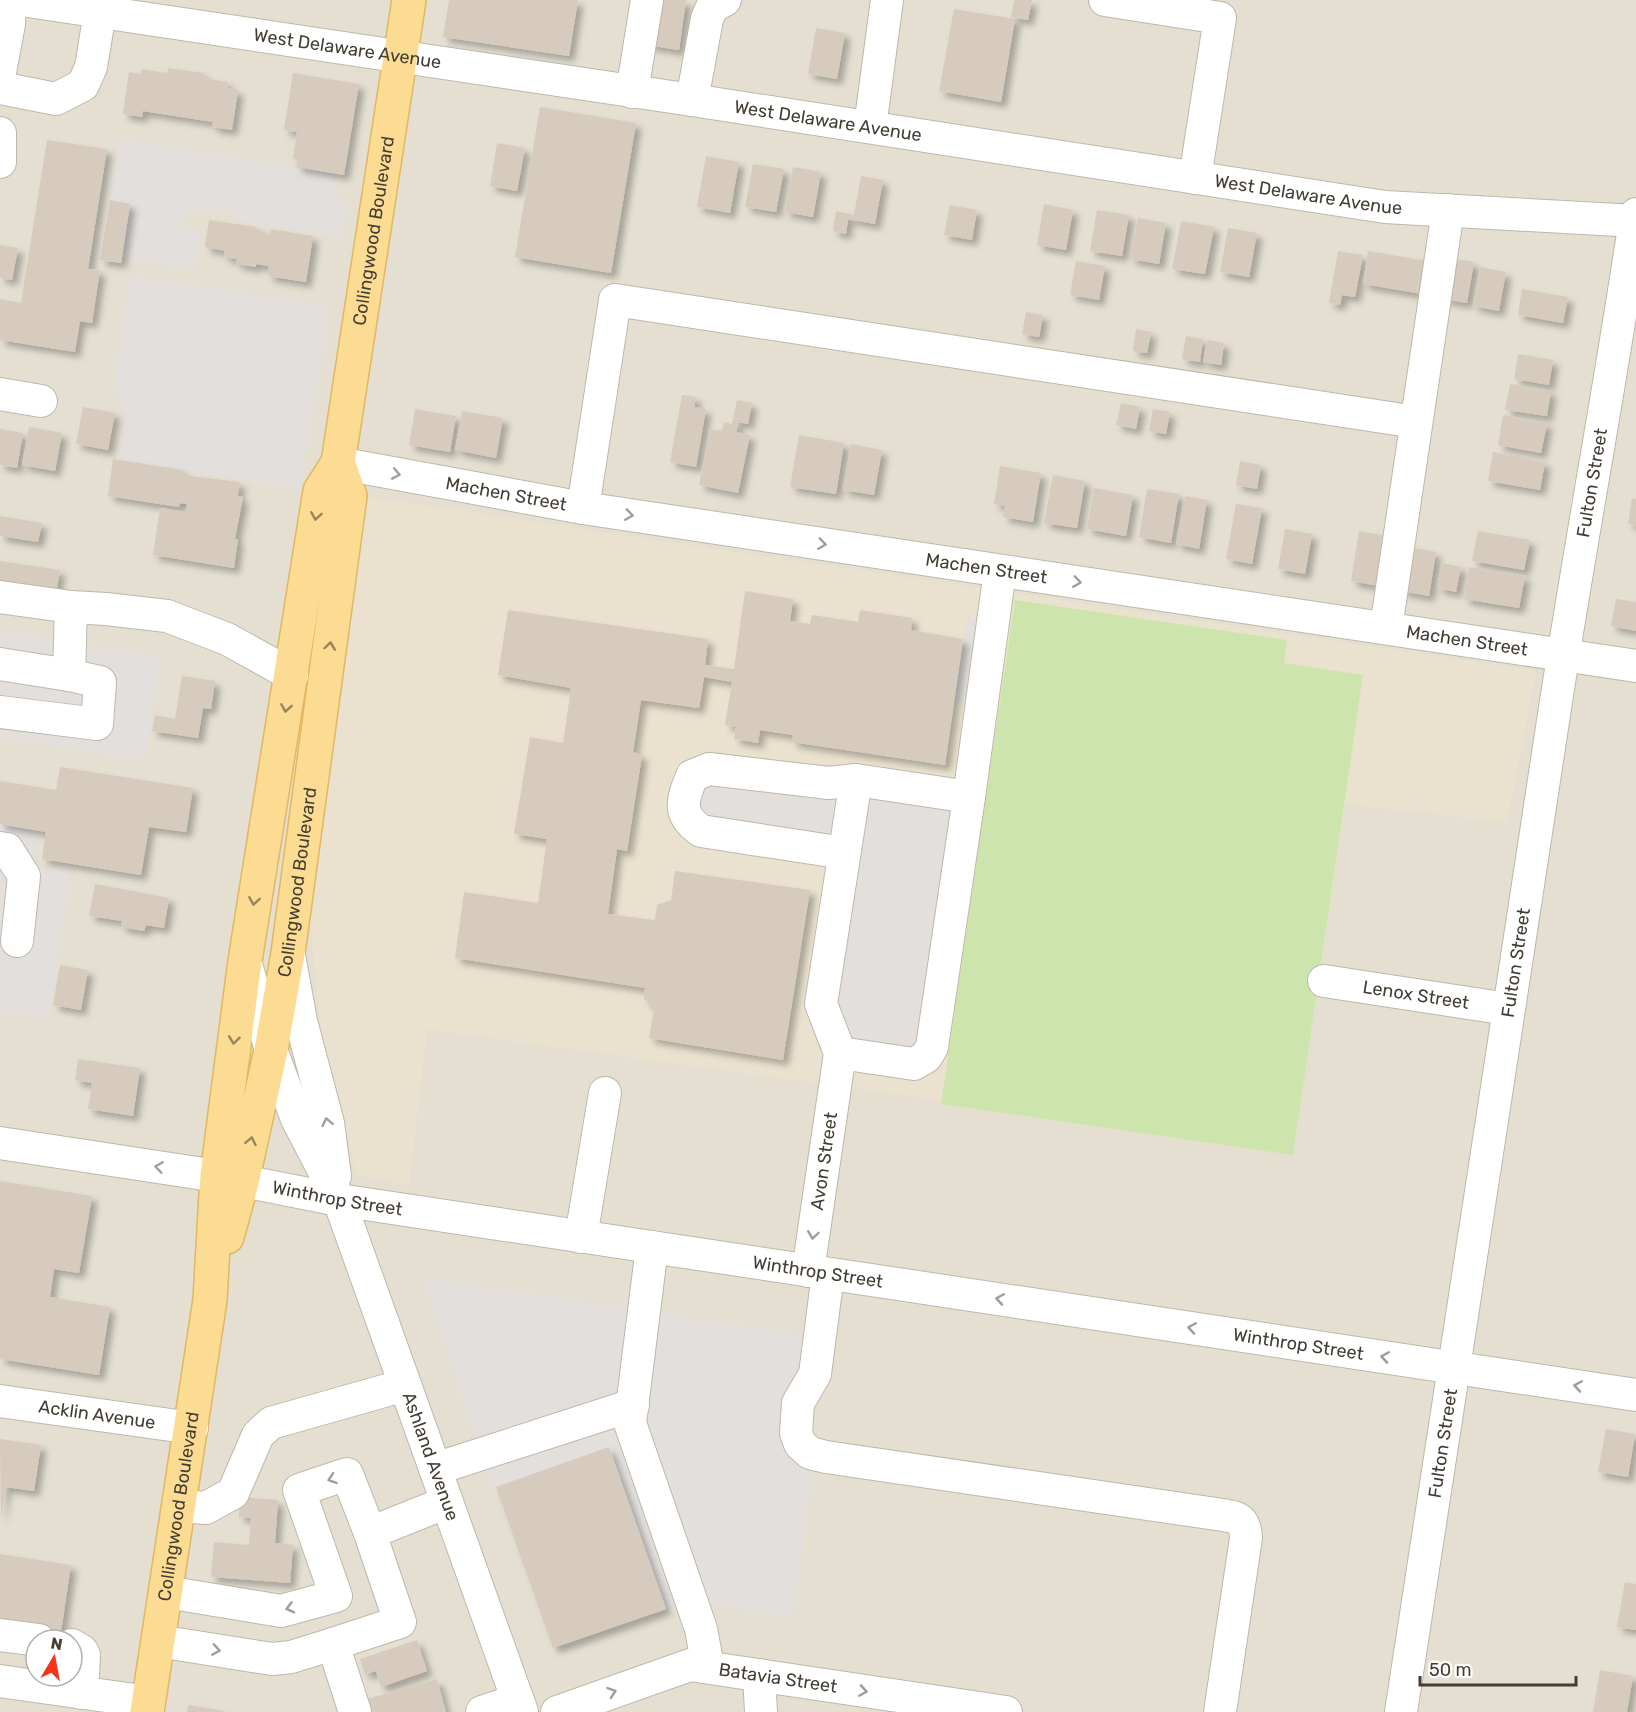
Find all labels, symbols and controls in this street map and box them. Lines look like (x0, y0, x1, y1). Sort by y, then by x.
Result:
street label: West Delaware Avenue (252, 24, 443, 73)
street label: West Delaware Avenue (733, 96, 923, 146)
street label: Collingwood Boulevard (348, 134, 399, 327)
street label: West Delaware Avenue (1213, 170, 1403, 219)
street label: Fulton Street (1572, 427, 1612, 539)
one-way arrow (390, 467, 400, 480)
street label: Machen Street (444, 472, 569, 516)
one-way arrow (624, 509, 634, 521)
one-way arrow (311, 511, 323, 520)
one-way arrow (817, 538, 826, 550)
street label: Machen Street (924, 549, 1049, 589)
one-way arrow (1072, 576, 1082, 588)
street label: Machen Street (1405, 621, 1529, 661)
one-way arrow (323, 641, 336, 650)
one-way arrow (280, 703, 293, 713)
street label: Collingwood Boulevard (273, 786, 321, 979)
one-way arrow (249, 896, 261, 905)
street label: Fulton Street (1497, 907, 1535, 1019)
street label: Lenox Street (1361, 976, 1471, 1014)
one-way arrow (229, 1036, 241, 1045)
street label: Avon Street (806, 1111, 842, 1212)
one-way arrow (321, 1117, 334, 1127)
one-way arrow (244, 1136, 257, 1146)
one-way arrow (154, 1161, 164, 1174)
street label: Winthrop Street (270, 1176, 404, 1220)
one-way arrow (807, 1231, 819, 1240)
street label: Winthrop Street (751, 1251, 885, 1293)
one-way arrow (995, 1294, 1004, 1306)
one-way arrow (1188, 1323, 1197, 1335)
street label: Winthrop Street (1232, 1324, 1365, 1365)
one-way arrow (1381, 1351, 1391, 1364)
one-way arrow (1574, 1380, 1584, 1393)
street label: Fulton Street (1424, 1387, 1462, 1499)
street label: Ashland Avenue (398, 1389, 464, 1524)
street label: Acklin Avenue (37, 1396, 157, 1434)
street label: Collingwood Boulevard (153, 1410, 204, 1603)
one-way arrow (327, 1472, 338, 1485)
one-way arrow (285, 1601, 295, 1614)
north arrow (24, 1628, 84, 1688)
text: N (49, 1633, 64, 1654)
one-way arrow (211, 1644, 221, 1656)
scale bar (1420, 1649, 1576, 1687)
street label: Batavia Street (717, 1658, 839, 1698)
text: 50 m (1429, 1659, 1472, 1681)
one-way arrow (858, 1684, 868, 1696)
one-way arrow (606, 1687, 617, 1700)

